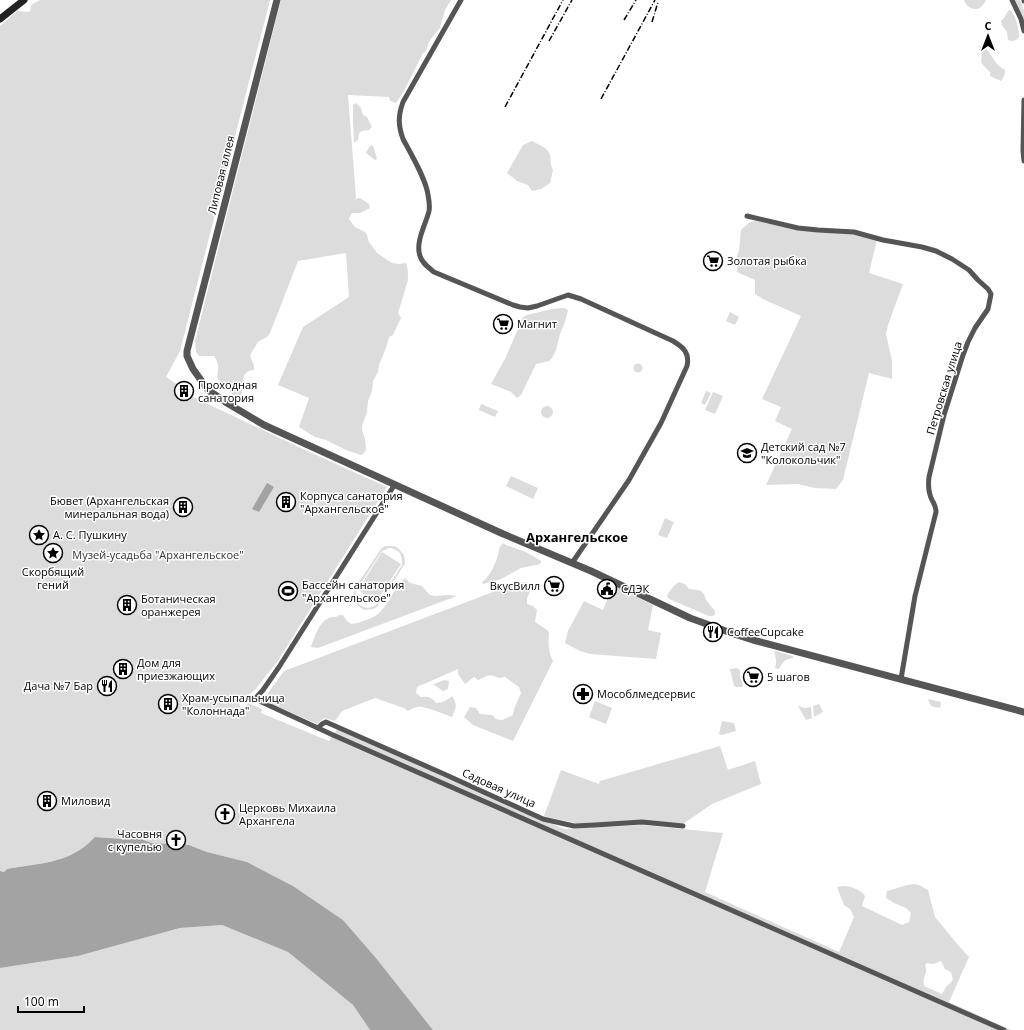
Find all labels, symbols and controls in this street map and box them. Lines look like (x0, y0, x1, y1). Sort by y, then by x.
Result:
north arrow (968, 16, 1008, 56)
text: С (984, 18, 992, 33)
street label: Липовая аллея (203, 134, 238, 216)
supermarket icon: Золотая рыбка (702, 250, 724, 272)
place label: Золотая рыбка (727, 253, 807, 268)
supermarket icon: Магнит (492, 313, 514, 335)
place label: Магнит (517, 316, 557, 331)
street label: Петровская улица (922, 339, 965, 436)
place label: Проходная санатория (198, 377, 257, 405)
building icon: Проходная санатория (173, 380, 195, 402)
place label: Детский сад №7 "Колокольчик" (761, 439, 846, 467)
school or university icon: Детский сад №7 "Колокольчик" (736, 442, 758, 464)
place label: Корпуса санатория "Архангельское" (300, 488, 403, 516)
building icon: Корпуса санатория "Архангельское" (275, 491, 297, 513)
place label: Бювет (Архангельская минеральная вода) (50, 493, 169, 521)
building icon: Бювет (Архангельская минеральная вода) (172, 496, 194, 518)
place icon: А. С. Пушкину (28, 524, 50, 546)
place label: А. С. Пушкину (53, 527, 127, 542)
district label: Архангельское (526, 528, 628, 546)
place icon: Скорбящий гений (42, 542, 64, 564)
park label: Музей-усадьба "Архангельское" (72, 547, 244, 562)
place label: Скорбящий гений (22, 564, 84, 592)
supermarket icon: ВкусВилл (543, 575, 565, 597)
place label: Бассейн санатория "Архангельское" (302, 577, 404, 605)
place label: ВкусВилл (490, 578, 540, 593)
public building icon: СДЭК (596, 578, 618, 600)
sports icon: Бассейн санатория "Архангельское" (277, 580, 299, 602)
place label: СДЭК (621, 581, 649, 596)
place label: Ботаническая оранжерея (141, 591, 216, 619)
building icon: Ботаническая оранжерея (116, 594, 138, 616)
restaurant icon: CoffeeCupcake (702, 621, 724, 643)
place label: CoffeeCupcake (727, 624, 804, 639)
place label: Дом для приезжающих (137, 655, 215, 683)
building icon: Дом для приезжающих (112, 658, 134, 680)
supermarket icon: 5 шагов (742, 666, 764, 688)
place label: 5 шагов (767, 669, 810, 684)
restaurant icon: Дача №7 Бар (96, 675, 118, 697)
place label: Дача №7 Бар (24, 678, 93, 693)
pharmacy icon: Мособлмедсервис (572, 683, 594, 705)
place label: Мособлмедсервис (597, 686, 696, 701)
place label: Храм-усыпальница "Колоннада" (182, 690, 285, 718)
building icon: Храм-усыпальница "Колоннада" (157, 693, 179, 715)
street label: Садовая улица (460, 765, 538, 810)
building icon: Миловид (36, 790, 58, 812)
place label: Миловид (61, 793, 111, 808)
place label: Церковь Михаила Архангела (239, 800, 336, 828)
church icon: Церковь Михаила Архангела (214, 803, 236, 825)
place label: Часовня с купелью (108, 826, 162, 854)
church icon: Часовня с купелью (165, 829, 187, 851)
scale bar (18, 988, 84, 1014)
text: 100 m (24, 993, 59, 1010)

